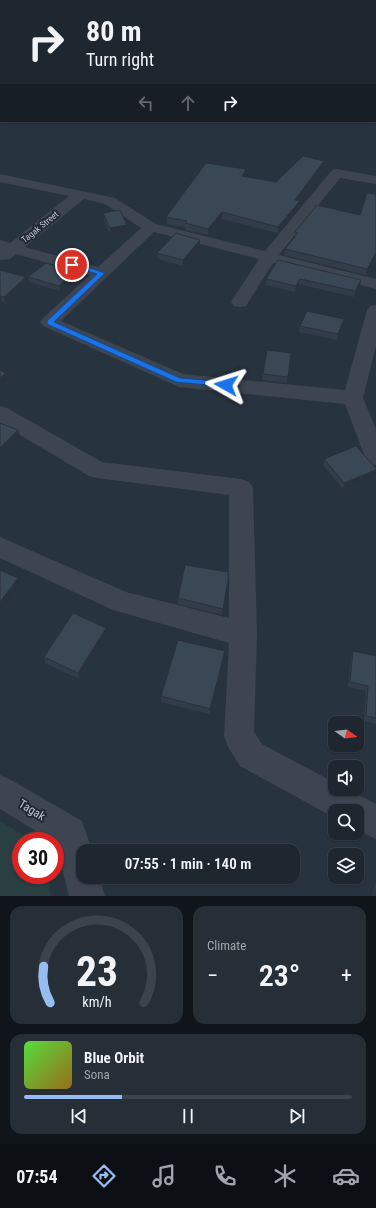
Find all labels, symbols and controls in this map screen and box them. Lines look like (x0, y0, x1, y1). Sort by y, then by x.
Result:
text: 80 m (86, 15, 142, 48)
icon: right (20, 16, 72, 68)
text: Turn right (86, 49, 154, 70)
icon: left (135, 92, 157, 114)
icon: ahead (177, 92, 199, 114)
icon: right (219, 92, 241, 114)
street label: Tagak Street (20, 209, 61, 245)
pin (55, 248, 89, 282)
icon: arrive (61, 254, 83, 276)
position arrow (205, 364, 247, 406)
north arrow (328, 716, 364, 752)
map controls (328, 716, 364, 884)
button: sound (328, 760, 364, 796)
street label: Tagak (16, 797, 48, 824)
button: search (328, 804, 364, 840)
speed limit sign: 30 (12, 832, 64, 884)
button: layers (328, 848, 364, 884)
text: 07:55 · 1 min · 140 m (125, 855, 251, 873)
text: Climate (207, 938, 246, 953)
text: 23 (75, 947, 118, 996)
text: 23° (259, 958, 300, 993)
text: − (207, 963, 218, 988)
text: + (341, 963, 352, 988)
text: km/h (82, 994, 111, 1010)
text: Blue Orbit (84, 1049, 144, 1067)
text: Sona (84, 1067, 110, 1082)
icon: previous (68, 1105, 90, 1127)
icon: pause (177, 1105, 199, 1127)
icon: next (286, 1105, 308, 1127)
icon: directions (90, 1162, 118, 1190)
icon: music (150, 1162, 178, 1190)
icon: phone (211, 1162, 239, 1190)
icon: climate (271, 1162, 299, 1190)
icon: car (332, 1162, 360, 1190)
text: 07:54 (16, 1166, 58, 1187)

